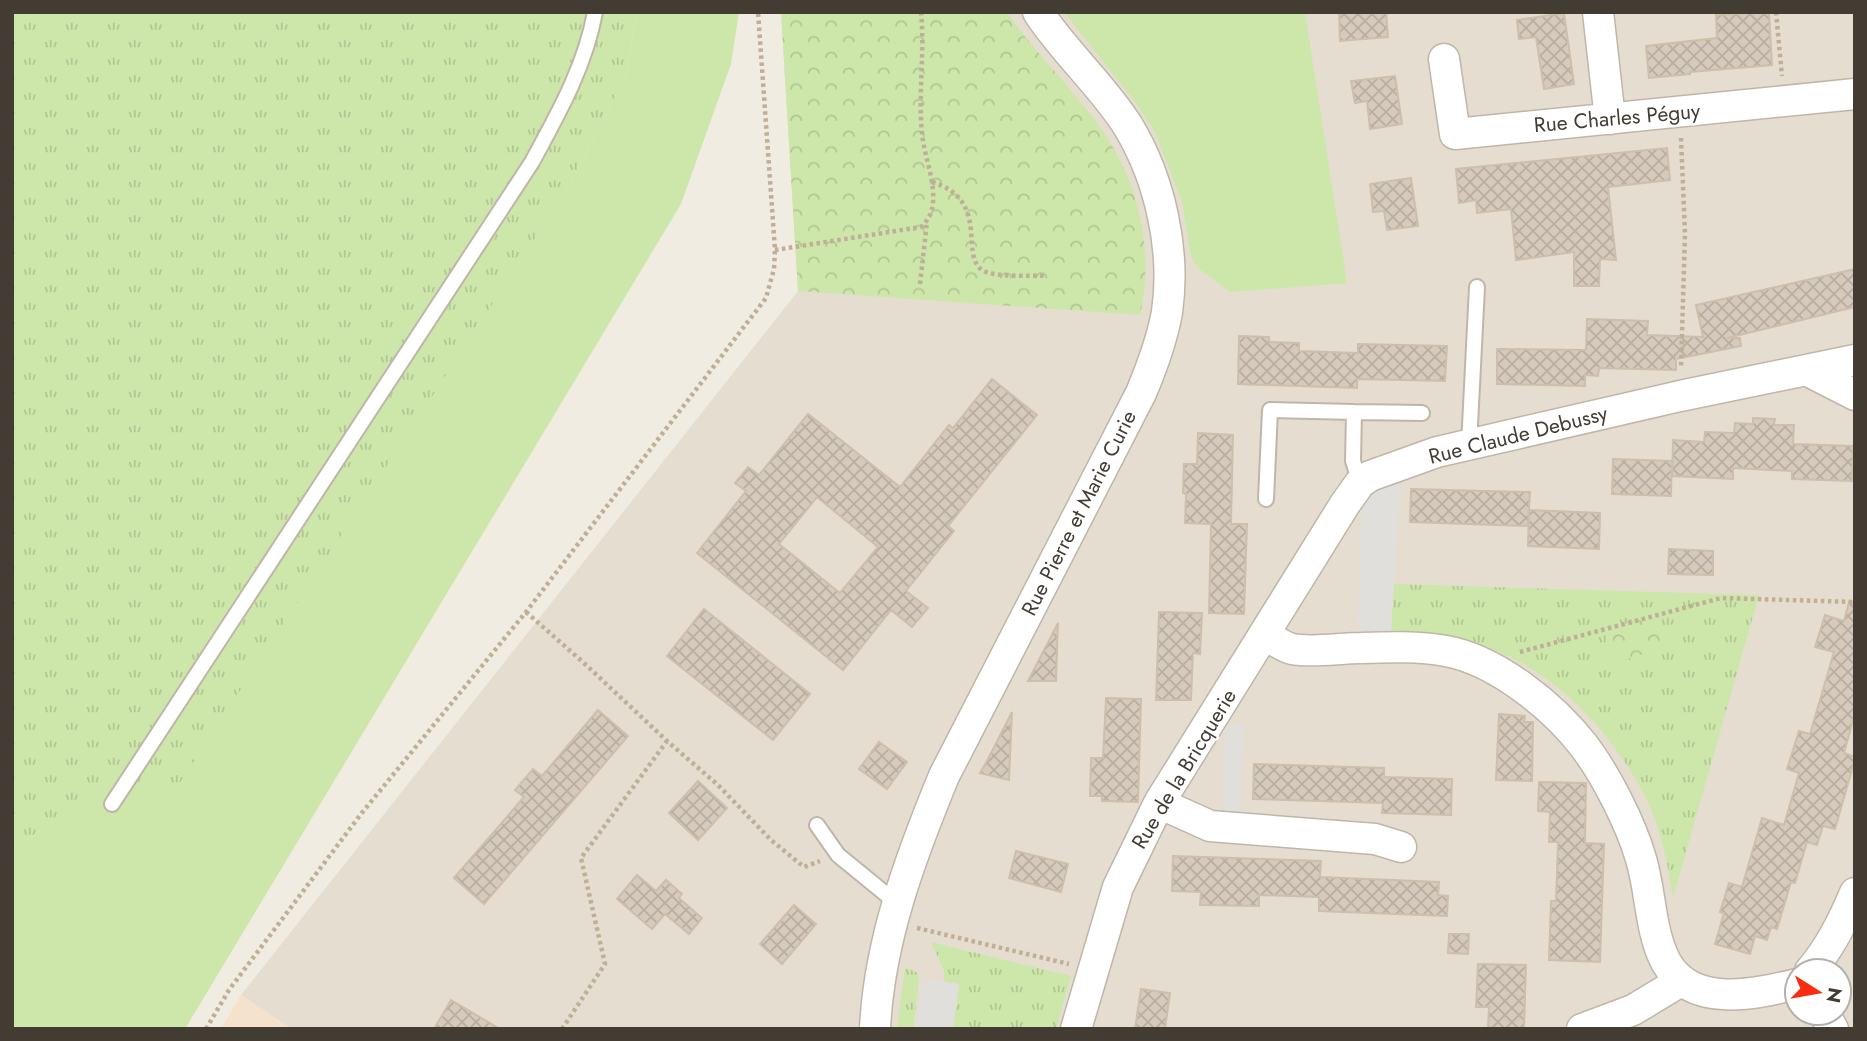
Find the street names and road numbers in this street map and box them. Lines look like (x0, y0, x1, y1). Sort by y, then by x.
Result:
street label: Rue Charles Péguy (1533, 96, 1702, 140)
street label: Rue Claude Debussy (1425, 398, 1611, 472)
street label: Rue Pierre et Marie Curie (1014, 405, 1144, 621)
street label: Rue de la Bricquerie (1124, 683, 1244, 855)

